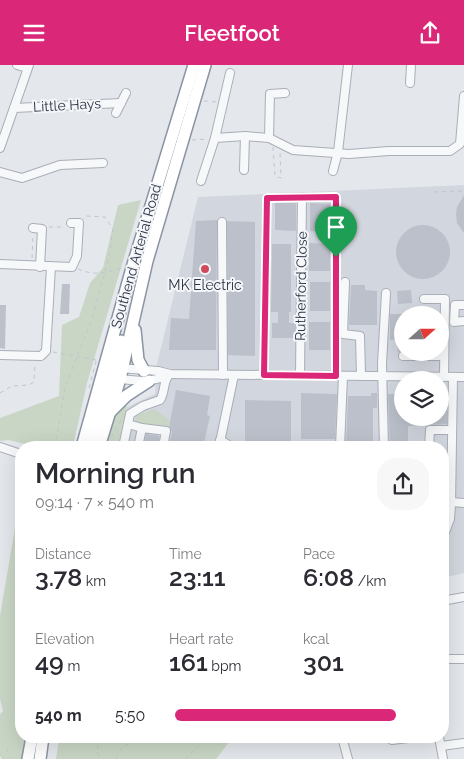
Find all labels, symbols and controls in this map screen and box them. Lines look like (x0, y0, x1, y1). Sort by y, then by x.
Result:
icon: menu (20, 19, 48, 47)
icon: share (416, 19, 444, 47)
text: Fleetfoot (184, 20, 280, 46)
street label: Little Hays (33, 95, 102, 115)
street label: Southend Arterial Road (108, 182, 164, 330)
pin (315, 206, 357, 257)
icon: arrive (322, 213, 350, 241)
street label: Rutherford Close (292, 231, 310, 341)
marker: MK Electric (199, 263, 211, 275)
place label: MK Electric (168, 277, 242, 293)
north arrow (394, 306, 449, 361)
map controls (394, 306, 449, 426)
button: layers (394, 371, 449, 426)
text: Morning run (35, 457, 195, 490)
button: share (377, 458, 429, 510)
text: 09:14 · 7 × 540 m (35, 493, 154, 512)
text: Distance (35, 546, 91, 562)
text: Time (169, 546, 202, 562)
text: Pace (303, 546, 335, 562)
text: 3.78 (35, 562, 82, 592)
text: 23:11 (169, 562, 226, 592)
text: 6:08 (303, 562, 354, 592)
text: km (82, 573, 106, 589)
text: /km (354, 573, 386, 589)
text: Elevation (35, 631, 94, 647)
text: Heart rate (169, 631, 233, 647)
text: kcal (303, 631, 329, 647)
text: 49 (35, 647, 64, 677)
text: 161 (169, 647, 208, 677)
text: 301 (303, 647, 344, 677)
text: m (64, 658, 80, 674)
text: bpm (208, 658, 241, 674)
text: 540 m (35, 706, 82, 725)
text: 5:50 (115, 706, 145, 725)

